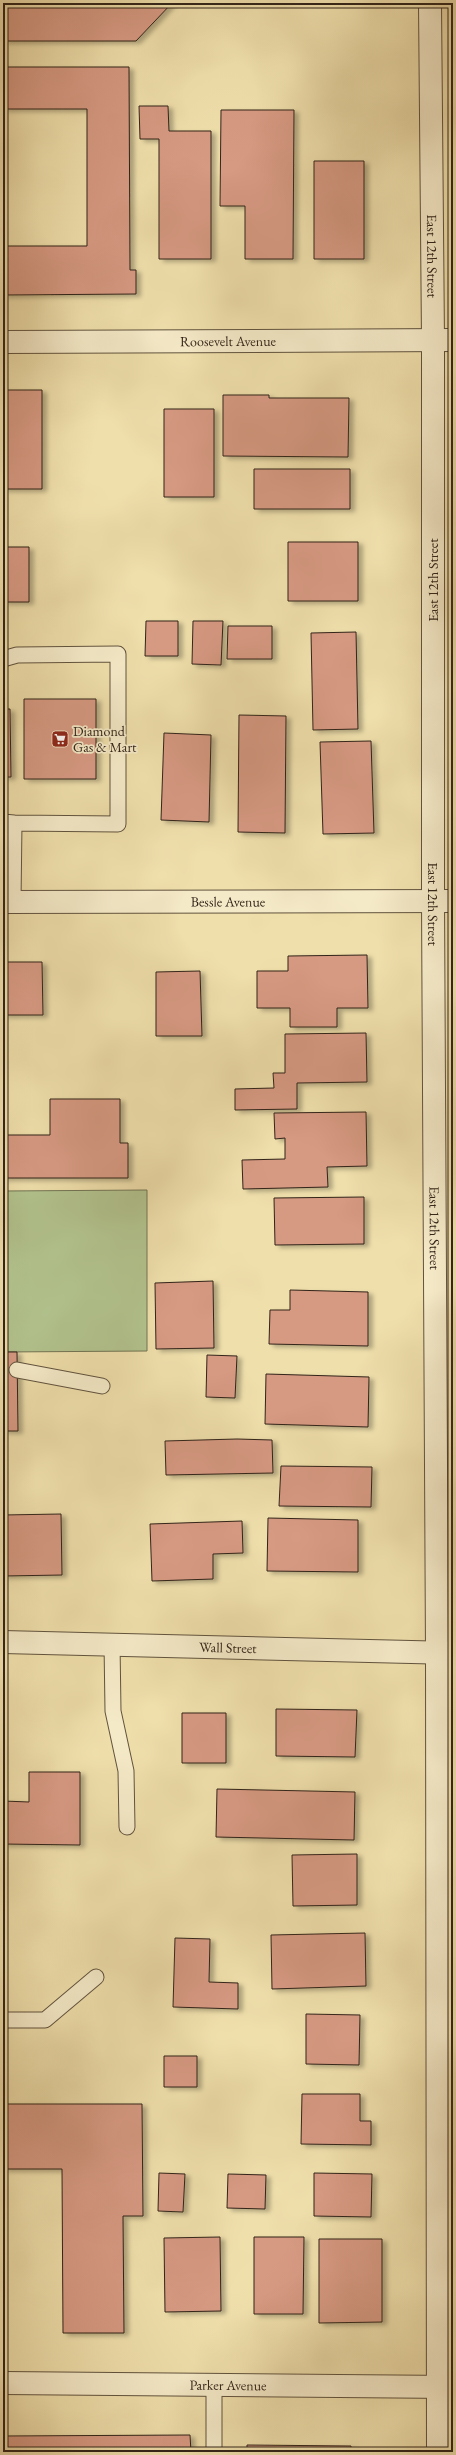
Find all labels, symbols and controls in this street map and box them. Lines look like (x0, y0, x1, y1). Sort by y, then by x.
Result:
street label: East 12th Street (423, 214, 442, 298)
street label: Roosevelt Avenue (180, 332, 277, 350)
street label: East 12th Street (424, 538, 442, 622)
place label: Diamond Gas & Mart (73, 722, 137, 756)
supermarket icon: Diamond Gas & Mart (50, 729, 70, 749)
street label: East 12th Street (424, 862, 442, 946)
street label: Bessle Avenue (191, 892, 266, 911)
street label: East 12th Street (426, 1186, 444, 1270)
street label: Wall Street (199, 1638, 257, 1657)
street label: Parker Avenue (189, 2376, 267, 2394)

